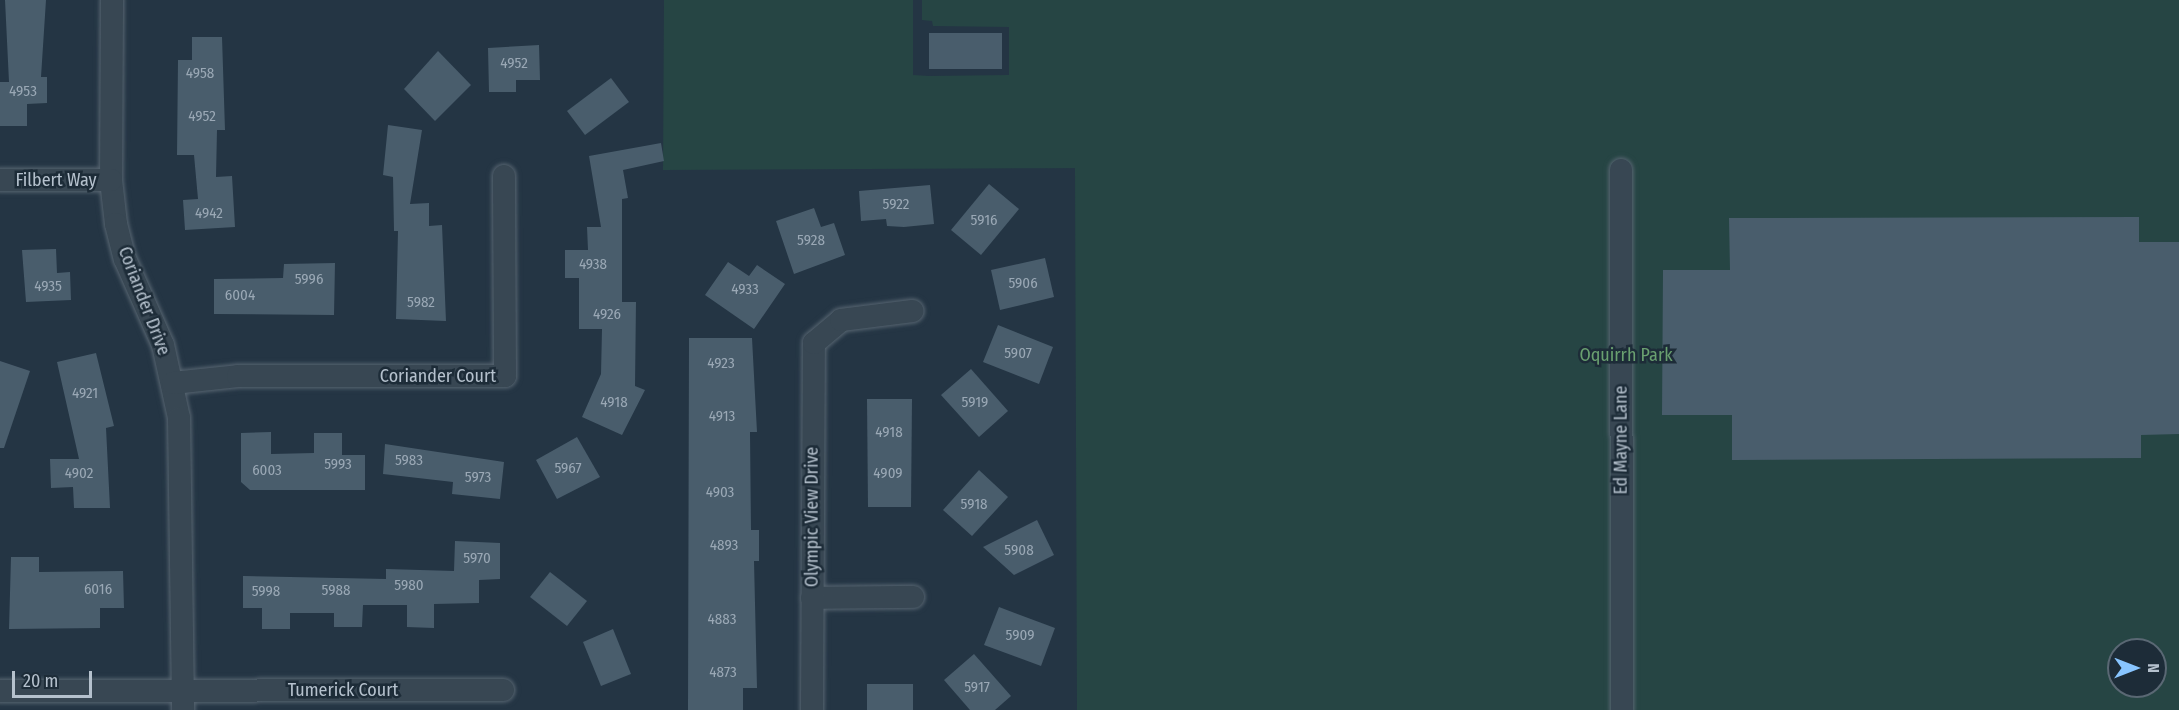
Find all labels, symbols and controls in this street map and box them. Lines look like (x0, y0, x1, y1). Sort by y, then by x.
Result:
house number: 4952 (500, 55, 528, 73)
house number: 4958 (186, 65, 214, 83)
house number: 4953 (9, 83, 37, 101)
house number: 4952 (188, 108, 216, 126)
street label: Filbert Way (16, 169, 96, 191)
house number: 5922 (883, 196, 909, 214)
house number: 4942 (195, 205, 223, 223)
house number: 5916 (971, 212, 997, 230)
house number: 5928 (797, 232, 825, 250)
street label: Coriander Drive (113, 244, 175, 358)
house number: 4938 (579, 256, 607, 274)
house number: 5996 (295, 271, 323, 289)
house number: 5906 (1008, 275, 1038, 293)
house number: 4935 (34, 278, 62, 296)
house number: 4933 (731, 281, 759, 299)
house number: 6004 (225, 287, 255, 305)
house number: 5982 (407, 294, 435, 312)
house number: 4926 (593, 306, 621, 324)
park label: Oquirrh Park (1579, 344, 1673, 366)
house number: 5907 (1004, 345, 1032, 363)
house number: 4923 (707, 355, 735, 373)
street label: Coriander Court (380, 365, 496, 387)
house number: 4921 (72, 385, 98, 403)
street label: Ed Mayne Lane (1610, 386, 1632, 494)
house number: 4918 (600, 394, 628, 412)
house number: 5919 (962, 394, 988, 412)
house number: 4913 (709, 408, 735, 426)
house number: 4918 (875, 424, 903, 442)
street label: Olympic View Drive (801, 447, 823, 587)
house number: 5983 (395, 452, 423, 470)
house number: 5993 (324, 456, 352, 474)
house number: 5967 (554, 460, 582, 478)
house number: 6003 (252, 462, 282, 480)
house number: 4902 (65, 465, 93, 483)
house number: 4909 (873, 465, 903, 483)
house number: 5973 (465, 469, 491, 487)
house number: 4903 (706, 484, 734, 502)
house number: 5918 (960, 496, 988, 514)
house number: 4893 (710, 537, 738, 555)
house number: 5908 (1004, 542, 1034, 560)
house number: 5970 (463, 550, 491, 568)
house number: 5980 (394, 577, 424, 595)
house number: 6016 (84, 581, 112, 599)
house number: 5988 (322, 582, 350, 600)
house number: 5998 (252, 583, 280, 601)
house number: 4883 (707, 611, 737, 629)
house number: 5909 (1006, 627, 1034, 645)
north arrow (2107, 638, 2167, 698)
scale bar (15, 659, 94, 697)
text: N (2144, 663, 2163, 673)
house number: 4873 (709, 664, 737, 682)
text: 20 m (23, 670, 58, 692)
street label: Tumerick Court (288, 679, 398, 701)
house number: 5917 (964, 679, 990, 697)

